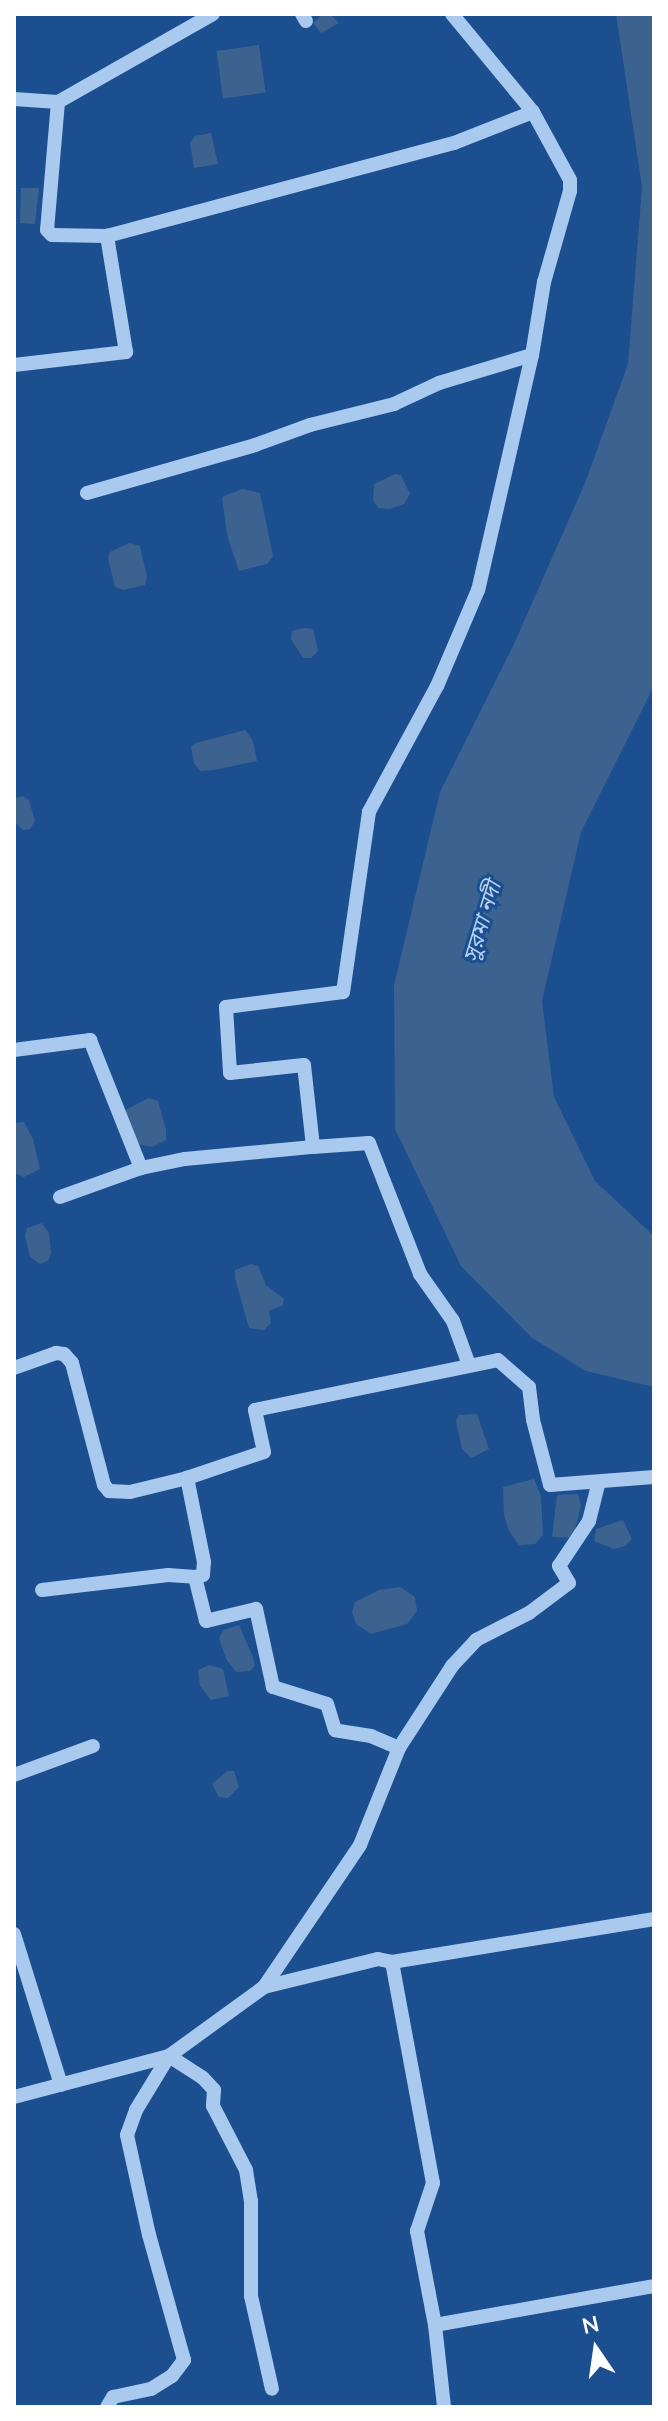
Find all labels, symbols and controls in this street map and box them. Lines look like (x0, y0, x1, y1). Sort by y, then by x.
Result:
water label: সুরমা নদী (458, 878, 508, 966)
north arrow (556, 2309, 636, 2389)
text: N (579, 2309, 602, 2342)

